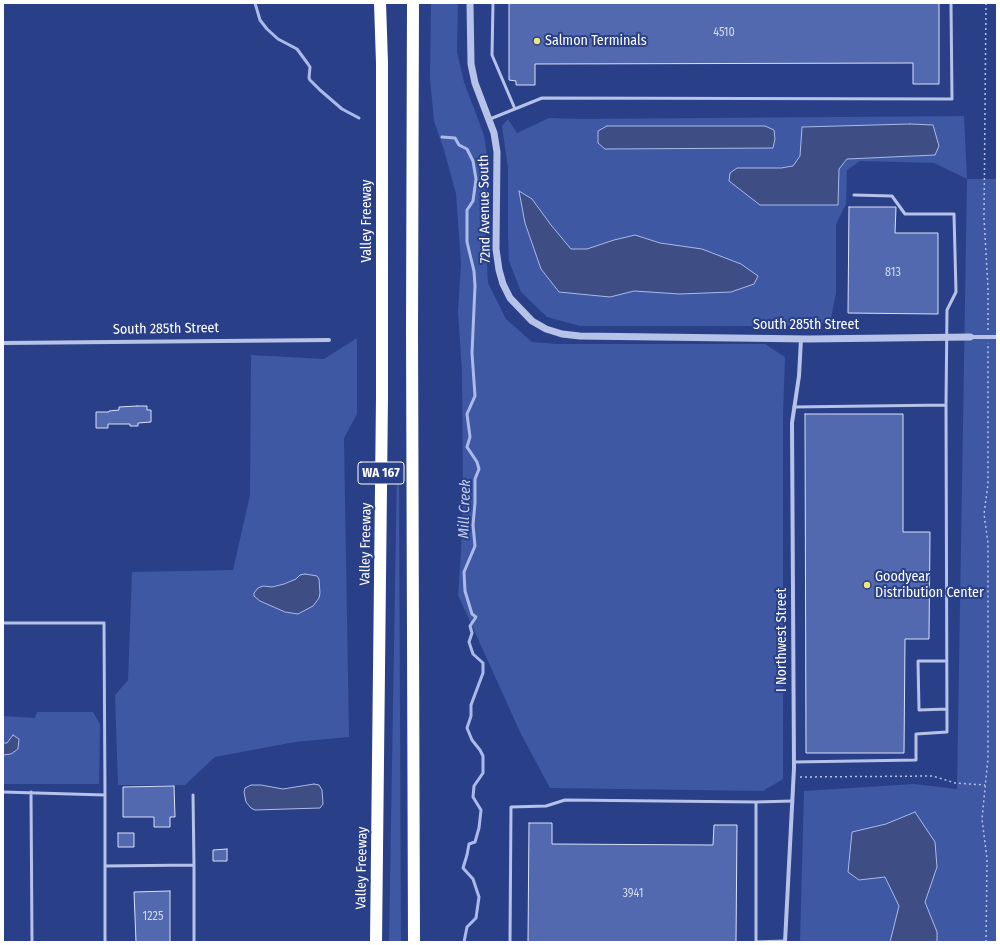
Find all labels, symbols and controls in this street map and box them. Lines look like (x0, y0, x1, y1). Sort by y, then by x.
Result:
house number: 4510 (713, 26, 735, 40)
place label: Salmon Terminals (545, 33, 647, 49)
marker: Salmon Terminals (532, 36, 542, 46)
street label: 72nd Avenue South (476, 154, 494, 264)
street label: Valley Freeway (359, 180, 375, 262)
house number: 813 (885, 266, 901, 280)
street label: South 285th Street (753, 317, 859, 333)
street label: South 285th Street (113, 320, 219, 338)
road number: WA 167 (358, 462, 404, 484)
water label: Mill Creek (455, 479, 475, 539)
street label: Valley Freeway (357, 502, 375, 586)
place label: Goodyear Distribution Center (875, 569, 984, 602)
marker: Goodyear Distribution Center (862, 580, 872, 590)
street label: I Northwest Street (774, 588, 790, 692)
street label: Valley Freeway (353, 826, 371, 910)
house number: 3941 (623, 887, 643, 901)
house number: 1225 (143, 910, 163, 924)

